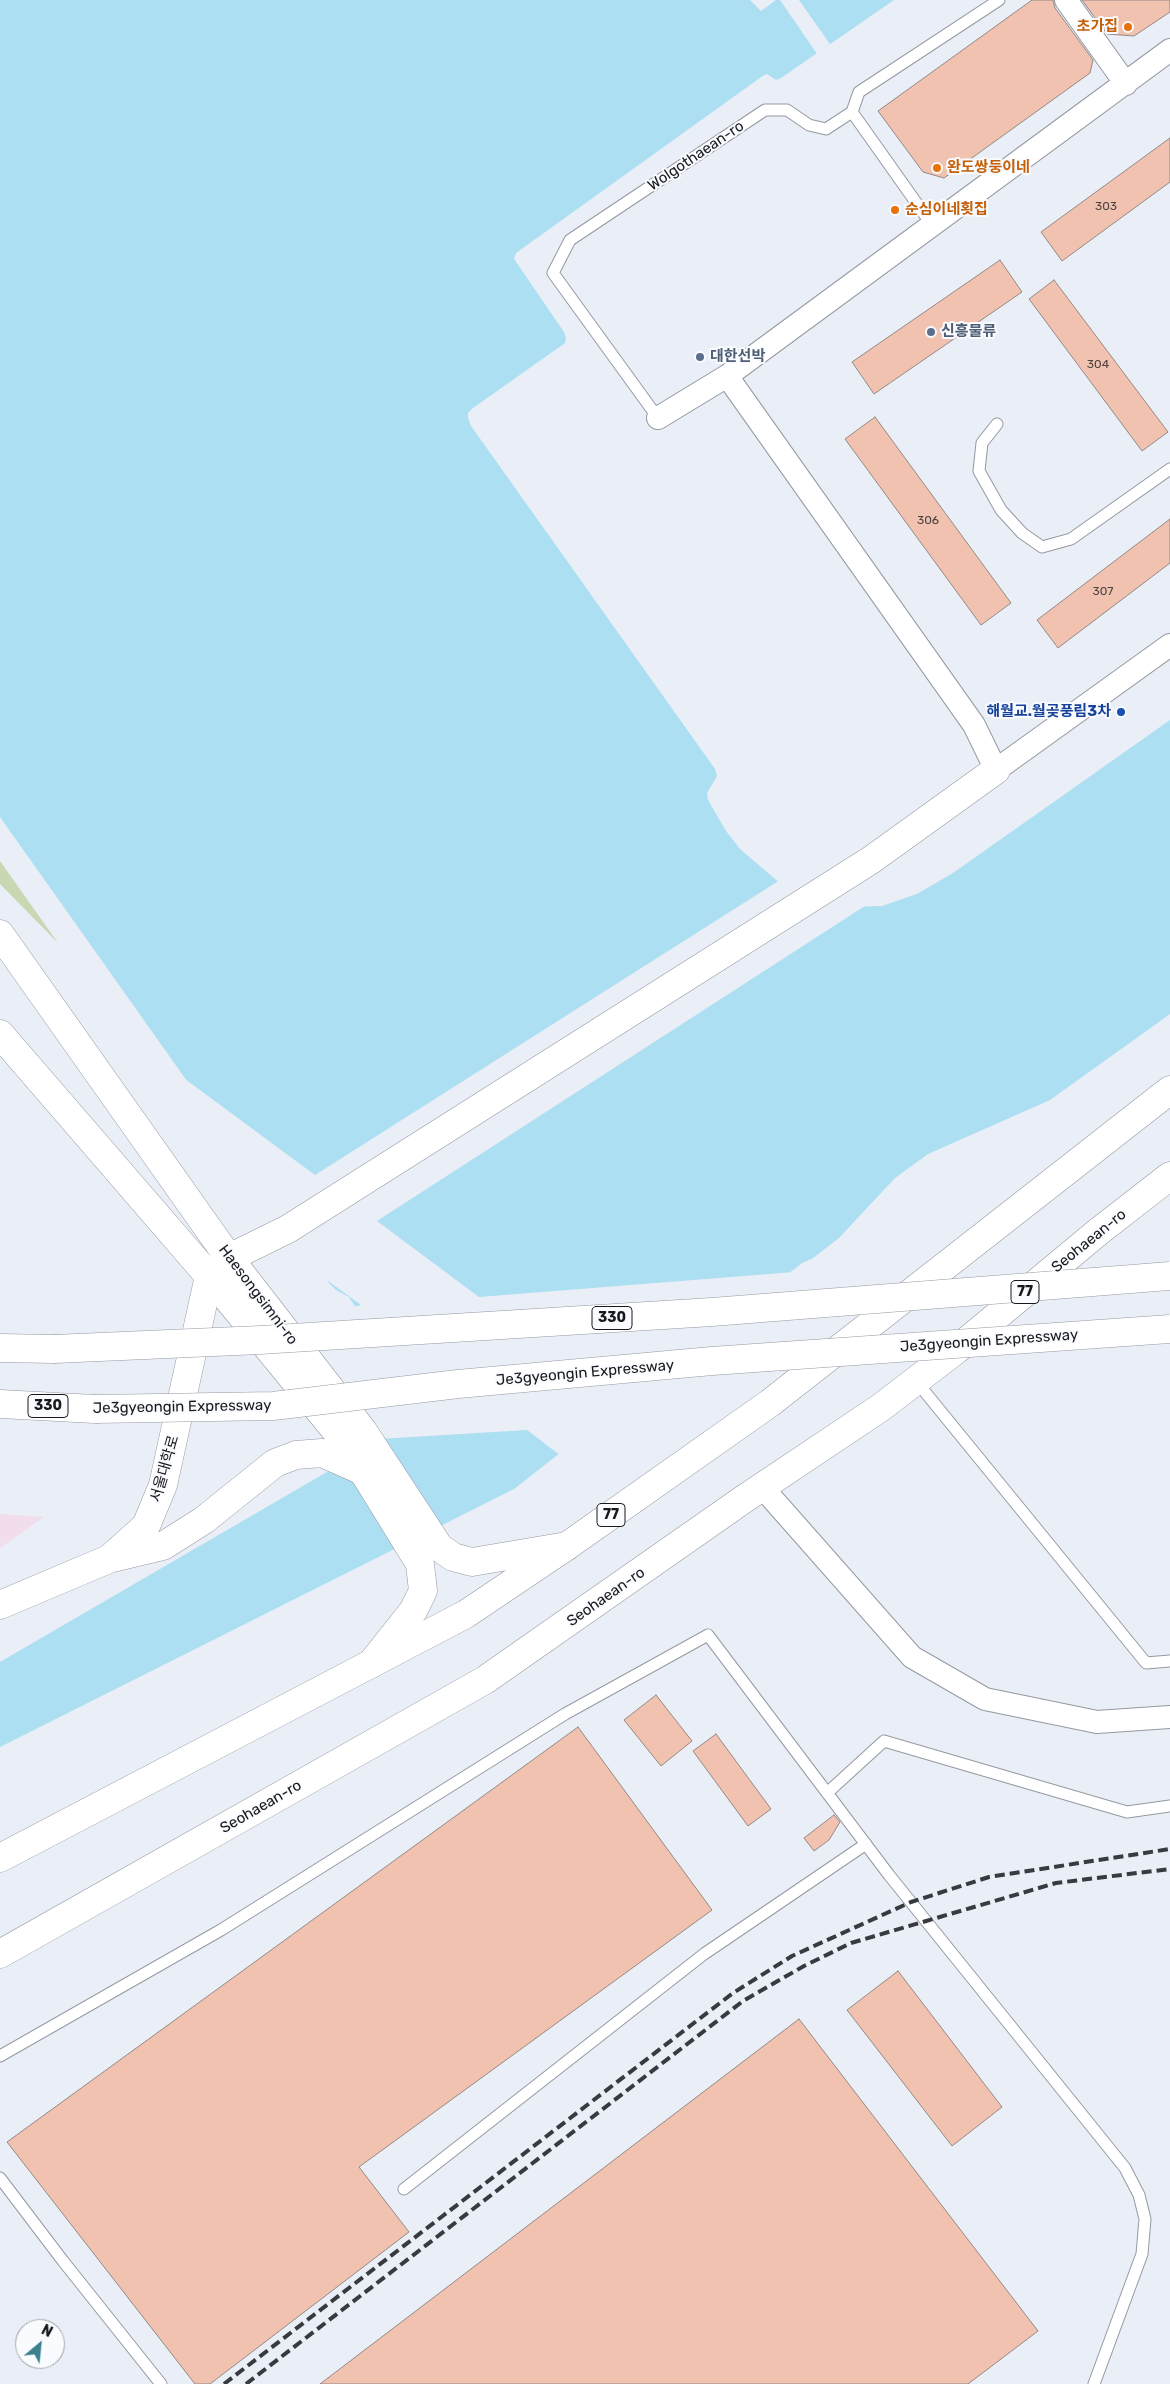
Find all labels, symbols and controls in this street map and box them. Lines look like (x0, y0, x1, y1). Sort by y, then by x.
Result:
place label: 초가집 (1077, 18, 1118, 36)
marker: 초가집 (1122, 21, 1134, 33)
street label: Wolgothaean-ro (645, 117, 747, 195)
place label: 완도쌍둥이네 (947, 159, 1030, 177)
marker: 완도쌍둥이네 (931, 162, 943, 174)
house number: 303 (1095, 200, 1117, 214)
place label: 순심이네횟집 (905, 201, 988, 219)
marker: 순심이네횟집 (889, 204, 901, 216)
place label: 신흥물류 (941, 323, 996, 341)
marker: 신흥물류 (925, 326, 937, 338)
place label: 대한선박 (710, 348, 765, 366)
marker: 대한선박 (694, 351, 706, 363)
house number: 304 (1087, 358, 1109, 372)
house number: 306 (917, 514, 939, 528)
house number: 307 (1093, 585, 1113, 599)
place label: 해월교.월곶풍림3차 (986, 703, 1111, 721)
marker: 해월교.월곶풍림3차 (1115, 706, 1127, 718)
street label: Seohaean-ro (1048, 1205, 1130, 1277)
street label: Haesongsimni-ro (215, 1241, 301, 1349)
road number: 77 (1011, 1280, 1039, 1304)
road number: 330 (592, 1306, 632, 1330)
street label: Je3gyeongin Expressway (899, 1326, 1079, 1356)
street label: Je3gyeongin Expressway (495, 1356, 675, 1390)
road number: 330 (28, 1394, 68, 1418)
street label: Je3gyeongin Expressway (93, 1396, 271, 1418)
street label: 서울대학로 (147, 1433, 183, 1505)
road number: 77 (597, 1504, 625, 1526)
street label: Seohaean-ro (564, 1564, 648, 1630)
street label: Seohaean-ro (217, 1776, 305, 1838)
north arrow (15, 2319, 65, 2369)
text: N (38, 2321, 55, 2341)

